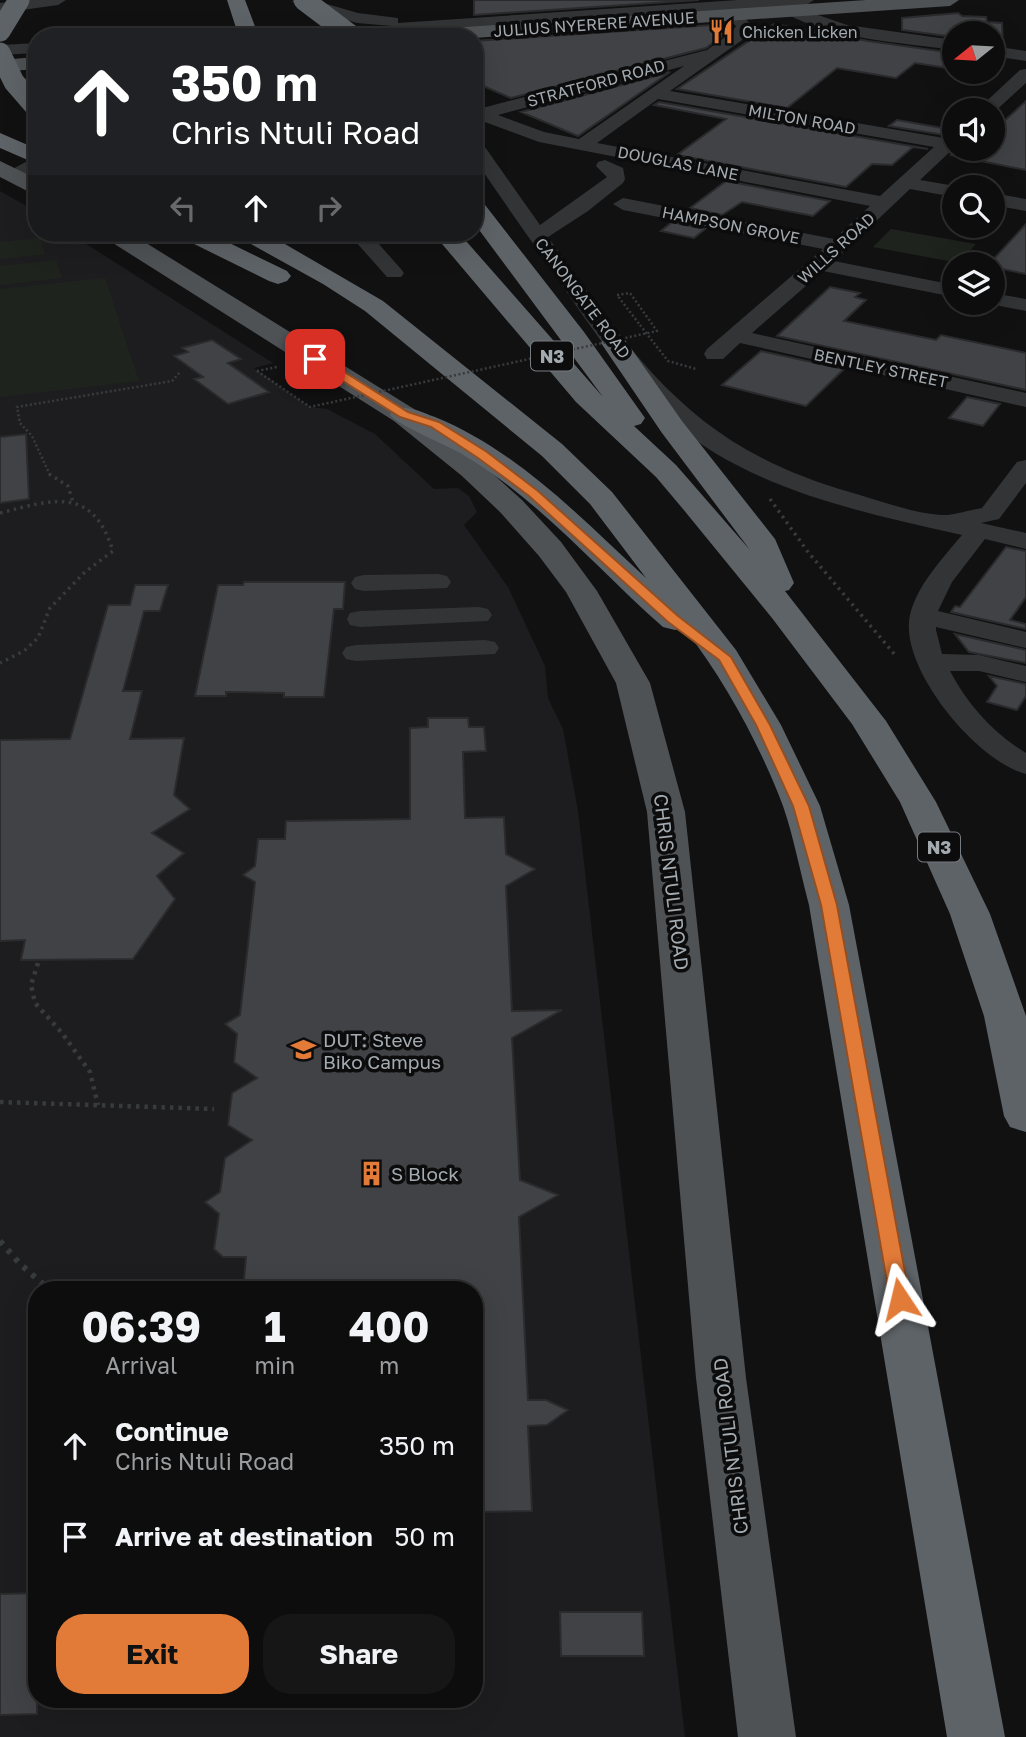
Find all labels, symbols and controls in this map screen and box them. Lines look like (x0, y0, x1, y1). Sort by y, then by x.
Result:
street label: JULIUS NYERERE AVENUE (493, 7, 695, 41)
restaurant icon: Chicken Licken (708, 18, 736, 46)
north arrow (942, 21, 1004, 84)
map controls (942, 21, 1005, 315)
place label: Chicken Licken (742, 22, 858, 42)
text: 350 m (171, 53, 318, 112)
street label: STRATFORD ROAD (525, 55, 667, 111)
icon: ahead (56, 56, 147, 147)
button: sound (942, 98, 1005, 161)
street label: MILTON ROAD (747, 100, 857, 138)
text: Chris Ntuli Road (171, 113, 420, 151)
street label: DOUGLAS LANE (616, 141, 740, 185)
button: search (942, 175, 1005, 238)
icon: left (164, 189, 202, 227)
icon: ahead (237, 189, 275, 227)
icon: right (310, 189, 348, 227)
street label: HAMPSON GROVE (661, 202, 801, 248)
street label: WILLS ROAD (793, 208, 879, 288)
street label: CANONGATE ROAD (531, 234, 635, 362)
button: layers (942, 252, 1005, 315)
pin (285, 329, 345, 389)
icon: arrive (296, 340, 334, 378)
road number: N3 (531, 342, 573, 370)
street label: BENTLEY STREET (812, 344, 950, 392)
street label: CHRIS NTULI ROAD (650, 793, 694, 971)
road number: N3 (918, 832, 960, 862)
place label: DUT: Steve Biko Campus (323, 1028, 441, 1073)
school or university icon: DUT: Steve Biko Campus (289, 1036, 317, 1064)
building icon: S Block (357, 1159, 385, 1187)
place label: S Block (391, 1162, 459, 1185)
position arrow (863, 1262, 937, 1336)
text: 06:39 (81, 1301, 201, 1351)
text: 1 (264, 1301, 286, 1351)
text: 400 (349, 1301, 430, 1351)
text: Arrival (105, 1351, 177, 1379)
text: min (255, 1351, 295, 1379)
text: m (379, 1351, 399, 1379)
street label: CHRIS NTULI ROAD (708, 1357, 752, 1535)
text: Continue (115, 1416, 229, 1447)
icon: ahead (56, 1427, 94, 1465)
text: 350 m (379, 1430, 455, 1461)
text: Chris Ntuli Road (115, 1447, 294, 1475)
icon: arrive (56, 1518, 94, 1556)
text: Arrive at destination (115, 1521, 373, 1552)
text: 50 m (394, 1521, 455, 1552)
button: Exit (56, 1614, 249, 1694)
button: Share (263, 1614, 455, 1694)

